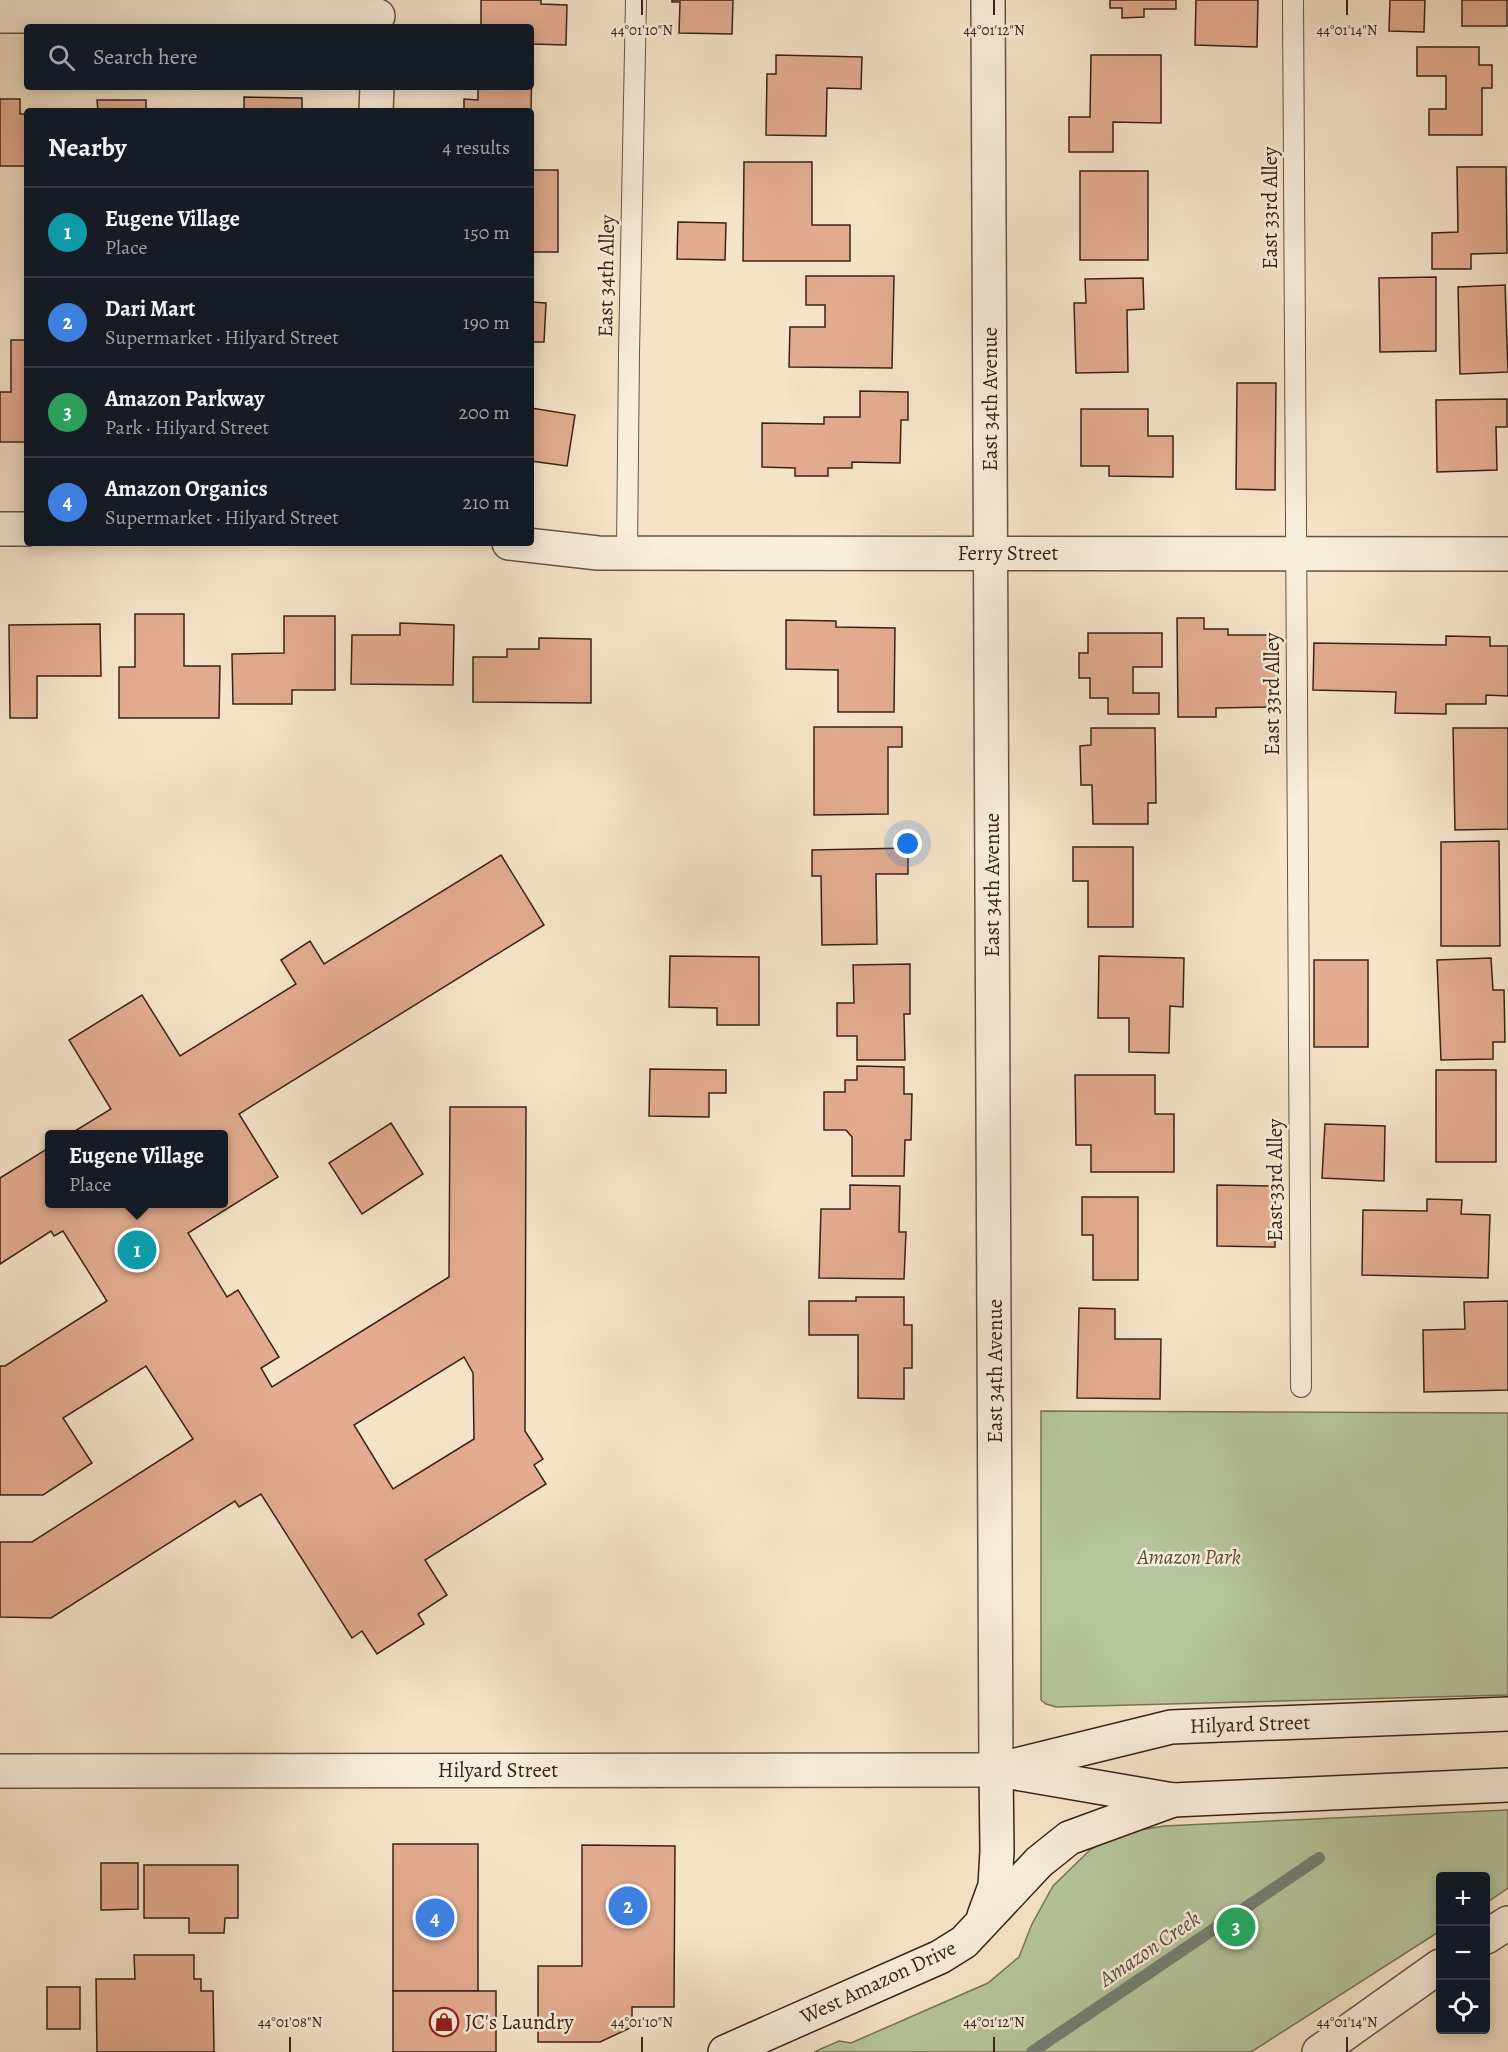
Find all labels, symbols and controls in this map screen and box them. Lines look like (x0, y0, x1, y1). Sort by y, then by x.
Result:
text: 44°01'10"N (611, 20, 673, 40)
text: 44°01'12"N (963, 20, 1025, 40)
text: 44°01'14"N (1316, 20, 1378, 40)
search box (24, 24, 534, 90)
icon: search (45, 41, 78, 74)
text: Search here (93, 42, 198, 72)
text: Nearby (48, 130, 127, 165)
text: 4 results (442, 134, 510, 161)
street label: East 33rd Alley (1256, 146, 1284, 269)
text: Eugene Village (105, 204, 240, 234)
street label: East 34th Alley (591, 214, 621, 338)
text: 1 (64, 219, 71, 246)
text: 150 m (463, 219, 510, 246)
text: Place (105, 234, 147, 261)
text: Dari Mart (105, 294, 195, 324)
text: 2 (63, 309, 72, 336)
text: 190 m (463, 309, 510, 336)
text: Supermarket · Hilyard Street (105, 324, 339, 351)
street label: East 34th Avenue (976, 327, 1004, 471)
text: Amazon Parkway (105, 384, 265, 414)
text: 3 (63, 399, 72, 426)
text: 200 m (459, 399, 510, 426)
text: Park · Hilyard Street (105, 414, 269, 441)
text: Amazon Organics (105, 474, 268, 504)
text: 4 (63, 489, 72, 516)
text: 210 m (462, 489, 510, 516)
text: Supermarket · Hilyard Street (105, 504, 339, 531)
street label: Ferry Street (958, 539, 1058, 567)
street label: East 33rd Alley (1258, 632, 1286, 755)
street label: East 34th Avenue (978, 813, 1006, 957)
your location (893, 829, 922, 858)
street label: East 33rd Alley (1261, 1118, 1289, 1241)
popup (45, 1130, 228, 1208)
text: Eugene Village (69, 1141, 204, 1171)
text: Place (69, 1171, 111, 1198)
pin: 1 (118, 1228, 156, 1272)
street label: East 34th Avenue (981, 1299, 1009, 1443)
park label: Amazon Park (1136, 1543, 1241, 1571)
street label: Hilyard Street (1189, 1708, 1311, 1740)
street label: Hilyard Street (438, 1756, 558, 1784)
map controls (1436, 1872, 1490, 2034)
button: + (1436, 1872, 1490, 1926)
pin: 2 (608, 1884, 648, 1928)
pin: 4 (416, 1896, 454, 1940)
water label: Amazon Creek (1092, 1904, 1206, 1994)
pin: 3 (1216, 1904, 1256, 1950)
button: − (1436, 1926, 1490, 1980)
street label: West Amazon Drive (795, 1934, 960, 2031)
button: locate (1436, 1980, 1490, 2034)
shop icon: JC's Laundry (428, 2006, 460, 2038)
place label: JC's Laundry (465, 2008, 574, 2036)
text: 44°01'08"N (258, 2012, 322, 2032)
text: 44°01'10"N (611, 2012, 673, 2032)
text: 44°01'12"N (963, 2012, 1025, 2032)
text: 44°01'14"N (1316, 2012, 1378, 2032)

